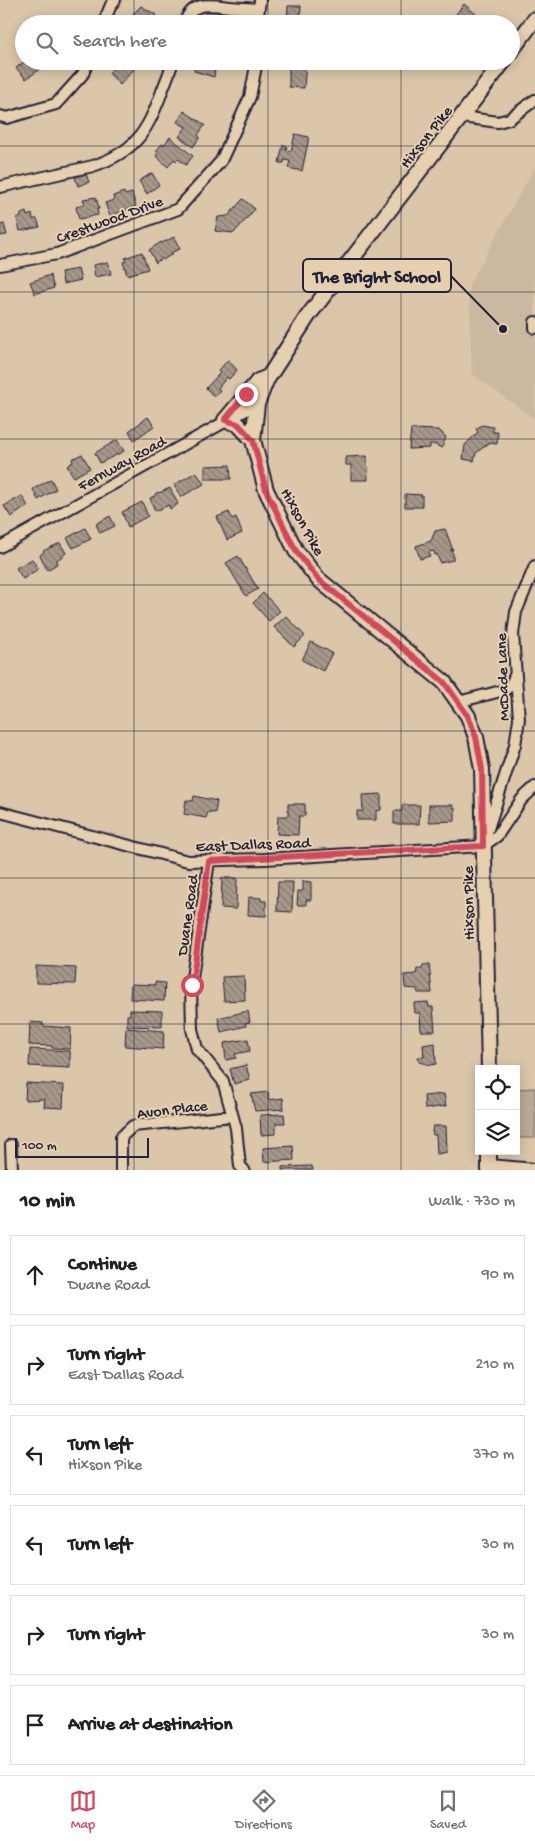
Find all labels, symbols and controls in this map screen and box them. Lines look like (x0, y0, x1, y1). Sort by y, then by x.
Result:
search box (15, 15, 520, 70)
icon: search (33, 29, 61, 57)
text: Search here (73, 31, 167, 54)
street label: Hixson Pike (397, 102, 459, 173)
street label: Crestwood Drive (54, 193, 167, 249)
callout: The Bright School (303, 259, 451, 292)
text: The Bright School (311, 268, 441, 289)
route end (235, 383, 258, 406)
street label: Fernway Road (75, 432, 171, 498)
street label: Hixson Pike (275, 486, 328, 560)
street label: McDade Lane (493, 632, 516, 721)
street label: East Dallas Road (195, 835, 313, 858)
street label: Hixson Pike (460, 865, 481, 940)
street label: Duane Road (174, 872, 205, 958)
route start (181, 974, 204, 997)
map controls (475, 1065, 520, 1155)
button: locate (475, 1065, 520, 1110)
street label: Avon Place (136, 1098, 210, 1125)
button: layers (475, 1110, 520, 1155)
scale bar (15, 1135, 149, 1158)
text: 100 m (22, 1138, 57, 1155)
text: 10 min (20, 1190, 75, 1215)
text: Walk · 730 m (428, 1193, 515, 1212)
text: Continue (68, 1254, 137, 1277)
icon: ahead (21, 1261, 49, 1289)
text: 90 m (482, 1266, 514, 1285)
text: Duane Road (68, 1277, 149, 1296)
text: Turn right (68, 1344, 144, 1367)
icon: right (21, 1351, 49, 1379)
text: 210 m (475, 1356, 514, 1375)
text: East Dallas Road (68, 1367, 183, 1386)
text: Turn left (68, 1434, 132, 1457)
icon: left (21, 1441, 49, 1469)
text: 370 m (473, 1446, 514, 1465)
text: Hixson Pike (68, 1457, 142, 1476)
icon: left (21, 1531, 49, 1559)
text: Turn left (68, 1534, 132, 1557)
text: 30 m (481, 1536, 514, 1555)
icon: right (21, 1621, 49, 1649)
text: Turn right (68, 1624, 144, 1647)
text: 30 m (481, 1626, 514, 1645)
icon: arrive (21, 1711, 49, 1739)
text: Arrive at destination (68, 1714, 232, 1737)
tab: Map (69, 1787, 97, 1834)
tab: Directions (235, 1787, 292, 1834)
tab: Saved (430, 1787, 466, 1834)

